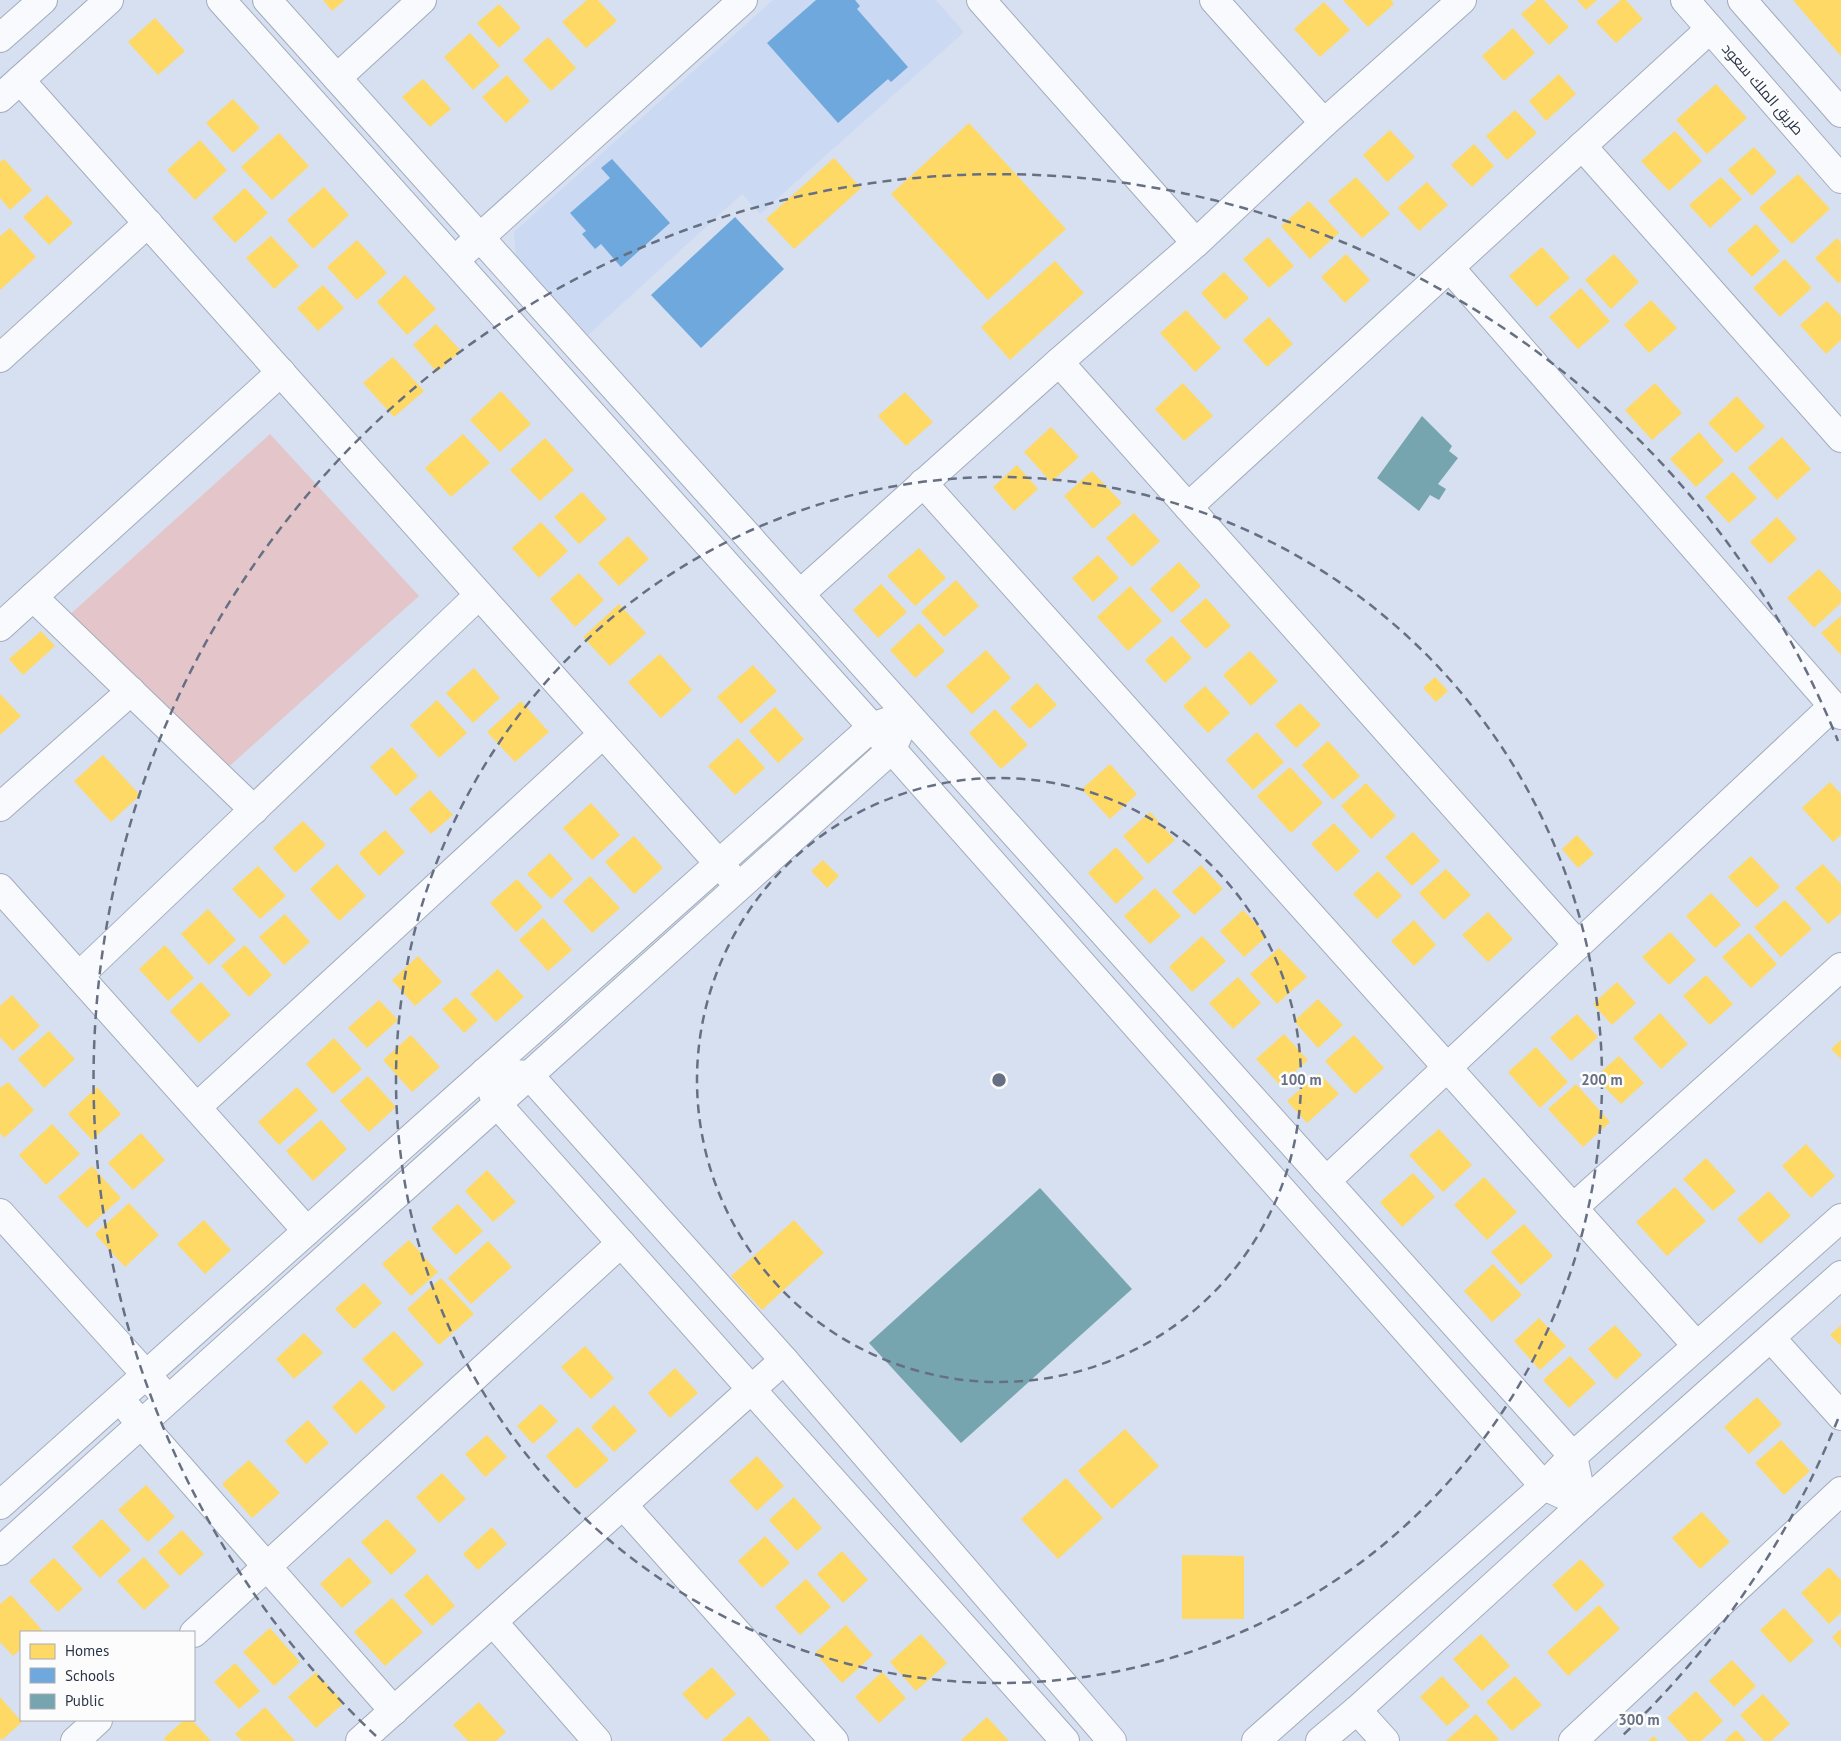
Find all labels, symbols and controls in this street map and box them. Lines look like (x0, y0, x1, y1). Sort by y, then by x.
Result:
street label: طريق الملك سعود (1717, 39, 1808, 139)
text: 100 m (1280, 1070, 1322, 1089)
text: 200 m (1581, 1070, 1623, 1089)
centre of rings (990, 1071, 1008, 1089)
legend (20, 1631, 195, 1721)
text: Homes (65, 1641, 109, 1660)
text: Schools (65, 1666, 115, 1685)
text: Public (65, 1691, 104, 1710)
text: 300 m (1618, 1710, 1660, 1729)

